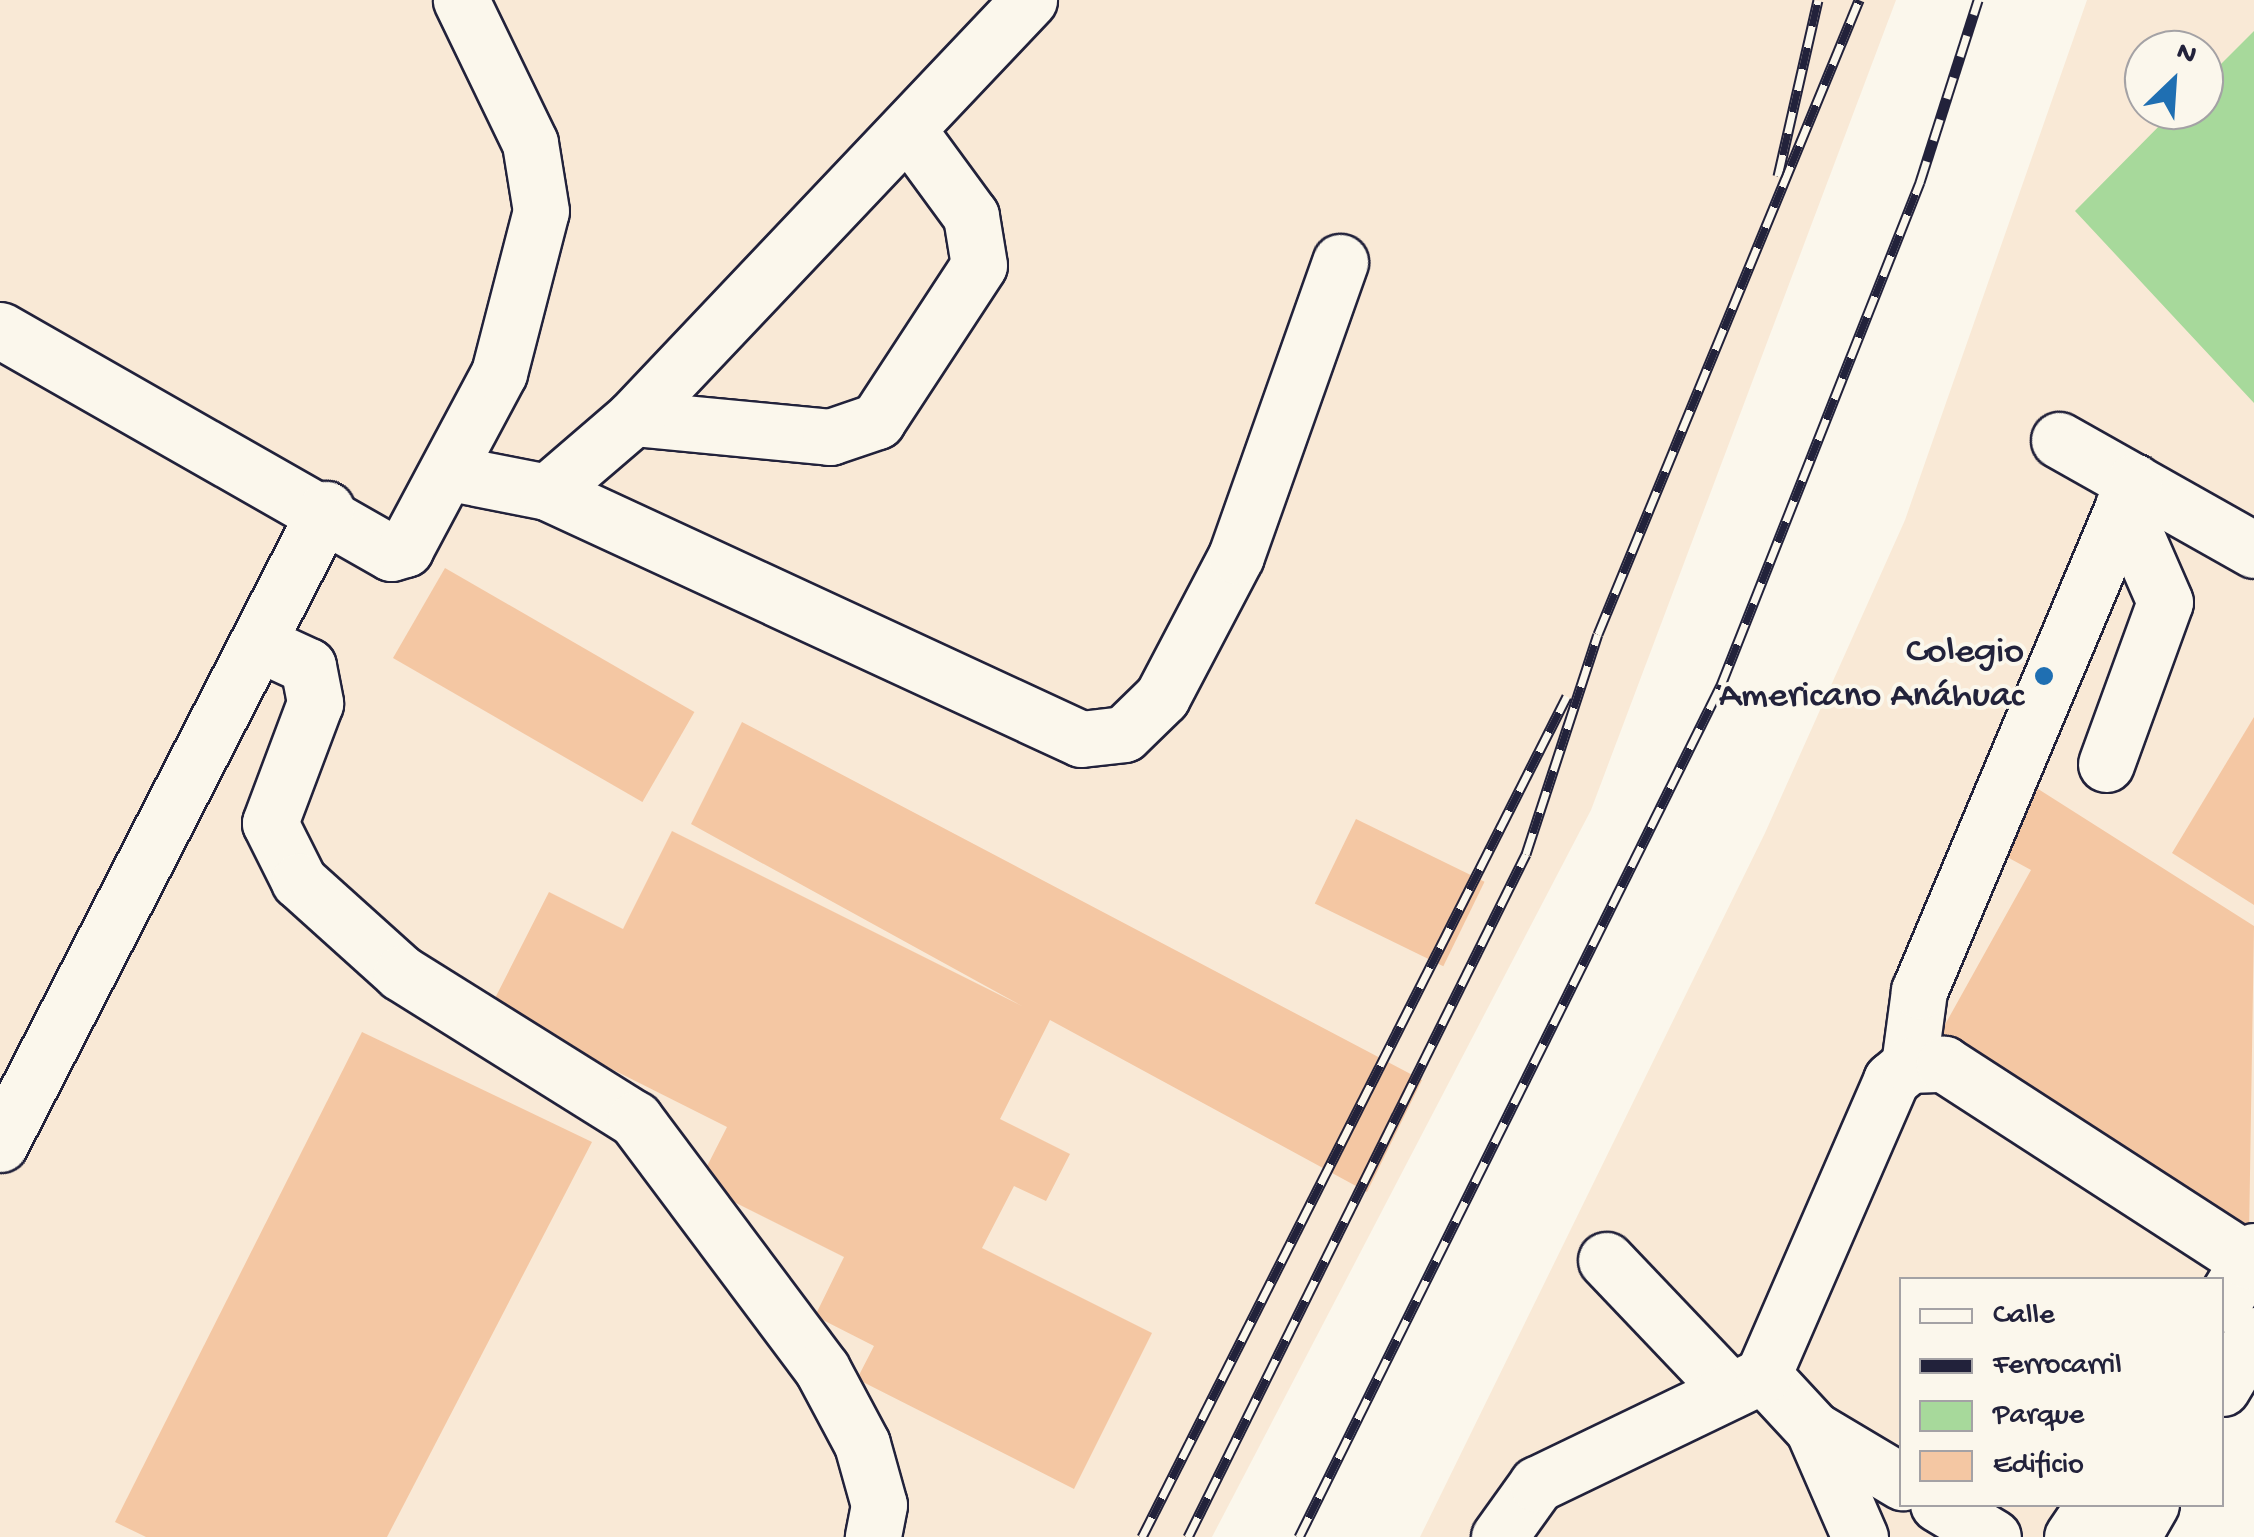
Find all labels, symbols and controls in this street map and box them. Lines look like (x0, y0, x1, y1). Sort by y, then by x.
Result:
north arrow (2124, 30, 2224, 130)
text: N (2171, 35, 2201, 73)
place label: Colegio Americano Anáhuac (1719, 631, 2024, 721)
marker: Colegio Americano Anáhuac (2033, 665, 2055, 687)
legend (1899, 1277, 2224, 1507)
text: Calle (1993, 1299, 2055, 1334)
text: Ferrocarril (1993, 1349, 2122, 1384)
text: Parque (1993, 1399, 2084, 1434)
text: Edificio (1993, 1449, 2084, 1484)

